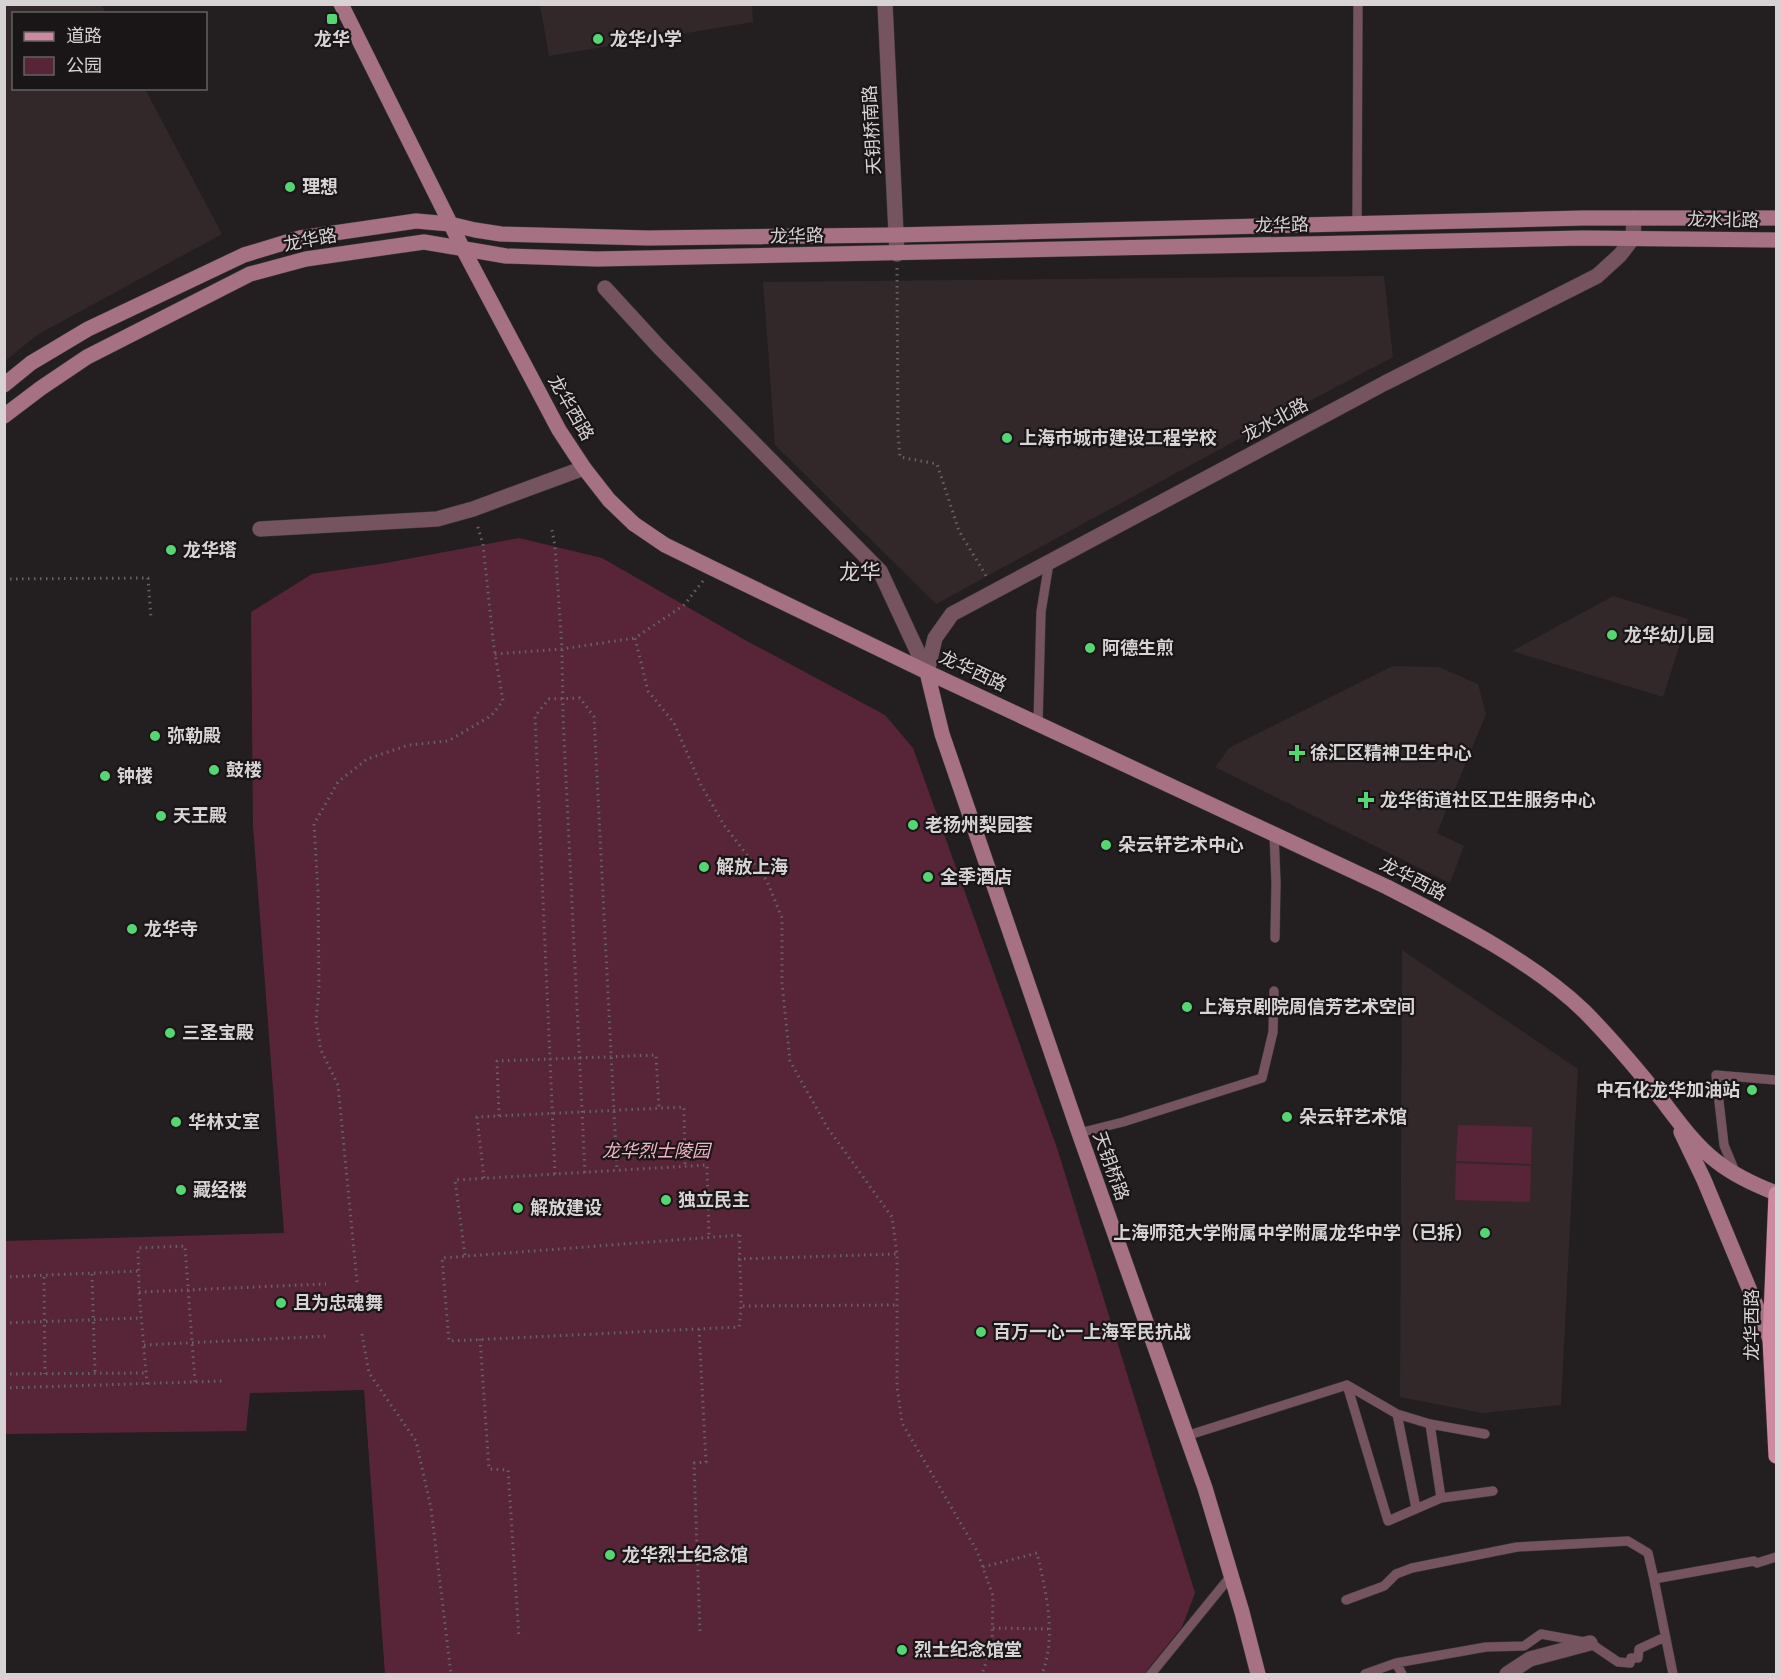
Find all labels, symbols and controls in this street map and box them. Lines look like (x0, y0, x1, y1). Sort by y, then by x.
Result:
legend (12, 12, 207, 90)
marker: 龙华 (325, 12, 339, 26)
text: 道路 (66, 23, 102, 47)
place label: 龙华 (314, 26, 350, 50)
place label: 龙华小学 (610, 26, 682, 50)
marker: 龙华小学 (591, 32, 605, 46)
text: 公园 (66, 53, 102, 77)
street label: 天钥桥南路 (857, 84, 885, 176)
place label: 理想 (302, 174, 338, 198)
marker: 理想 (283, 180, 297, 194)
street label: 龙水北路 (1687, 206, 1759, 232)
street label: 龙华路 (1255, 212, 1309, 236)
street label: 龙华路 (281, 222, 339, 256)
street label: 龙华路 (770, 223, 824, 247)
street label: 龙华西路 (543, 370, 600, 445)
street label: 龙水北路 (1237, 392, 1312, 447)
place label: 上海市城市建设工程学校 (1019, 425, 1217, 449)
marker: 上海市城市建设工程学校 (1000, 431, 1014, 445)
place label: 龙华塔 (183, 537, 237, 561)
marker: 龙华塔 (164, 543, 178, 557)
district label: 龙华 (839, 557, 881, 585)
place label: 龙华幼儿园 (1624, 622, 1714, 646)
marker: 龙华幼儿园 (1605, 628, 1619, 642)
place label: 阿德生煎 (1102, 635, 1174, 659)
marker: 阿德生煎 (1083, 641, 1097, 655)
street label: 龙华西路 (936, 644, 1011, 696)
place label: 弥勒殿 (167, 723, 221, 747)
marker: 弥勒殿 (148, 729, 162, 743)
place label: 徐汇区精神卫生中心 (1310, 740, 1472, 764)
marker: 徐汇区精神卫生中心 (1288, 744, 1306, 762)
place label: 鼓楼 (226, 757, 262, 781)
place label: 钟楼 (117, 763, 153, 787)
marker: 鼓楼 (207, 763, 221, 777)
marker: 钟楼 (98, 769, 112, 783)
place label: 龙华街道社区卫生服务中心 (1380, 787, 1596, 811)
marker: 龙华街道社区卫生服务中心 (1357, 791, 1375, 809)
place label: 天王殿 (173, 803, 227, 827)
marker: 天王殿 (154, 809, 168, 823)
place label: 老扬州梨园荟 (925, 812, 1033, 836)
marker: 老扬州梨园荟 (906, 818, 920, 832)
place label: 朵云轩艺术中心 (1118, 832, 1244, 856)
marker: 朵云轩艺术中心 (1099, 838, 1113, 852)
street label: 龙华西路 (1376, 851, 1451, 905)
place label: 解放上海 (716, 854, 788, 878)
marker: 解放上海 (697, 860, 711, 874)
place label: 全季酒店 (940, 864, 1012, 888)
marker: 全季酒店 (921, 870, 935, 884)
place label: 龙华寺 (144, 916, 198, 940)
marker: 龙华寺 (125, 922, 139, 936)
place label: 上海京剧院周信芳艺术空间 (1199, 994, 1415, 1018)
marker: 上海京剧院周信芳艺术空间 (1180, 1000, 1194, 1014)
place label: 三圣宝殿 (182, 1020, 254, 1044)
marker: 三圣宝殿 (163, 1026, 177, 1040)
place label: 中石化龙华加油站 (1596, 1077, 1740, 1101)
marker: 中石化龙华加油站 (1745, 1083, 1759, 1097)
place label: 朵云轩艺术馆 (1299, 1104, 1407, 1128)
place label: 华林丈室 (188, 1109, 260, 1133)
marker: 朵云轩艺术馆 (1280, 1110, 1294, 1124)
marker: 华林丈室 (169, 1115, 183, 1129)
street label: 天钥桥路 (1088, 1128, 1136, 1204)
park label: 龙华烈士陵园 (602, 1138, 713, 1162)
place label: 藏经楼 (193, 1177, 247, 1201)
marker: 藏经楼 (174, 1183, 188, 1197)
place label: 独立民主 (678, 1187, 750, 1211)
marker: 独立民主 (659, 1193, 673, 1207)
place label: 解放建设 (530, 1195, 602, 1219)
marker: 解放建设 (511, 1201, 525, 1215)
place label: 上海师范大学附属中学附属龙华中学（已拆） (1113, 1220, 1473, 1244)
marker: 上海师范大学附属中学附属龙华中学（已拆） (1478, 1226, 1492, 1240)
street label: 龙华西路 (1739, 1289, 1763, 1361)
place label: 且为忠魂舞 (293, 1290, 383, 1314)
marker: 且为忠魂舞 (274, 1296, 288, 1310)
place label: 百万一心一上海军民抗战 (993, 1319, 1191, 1343)
marker: 百万一心一上海军民抗战 (974, 1325, 988, 1339)
place label: 龙华烈士纪念馆 (622, 1542, 748, 1566)
marker: 龙华烈士纪念馆 (603, 1548, 617, 1562)
place label: 烈士纪念馆堂 (914, 1637, 1022, 1661)
marker: 烈士纪念馆堂 (895, 1643, 909, 1657)

